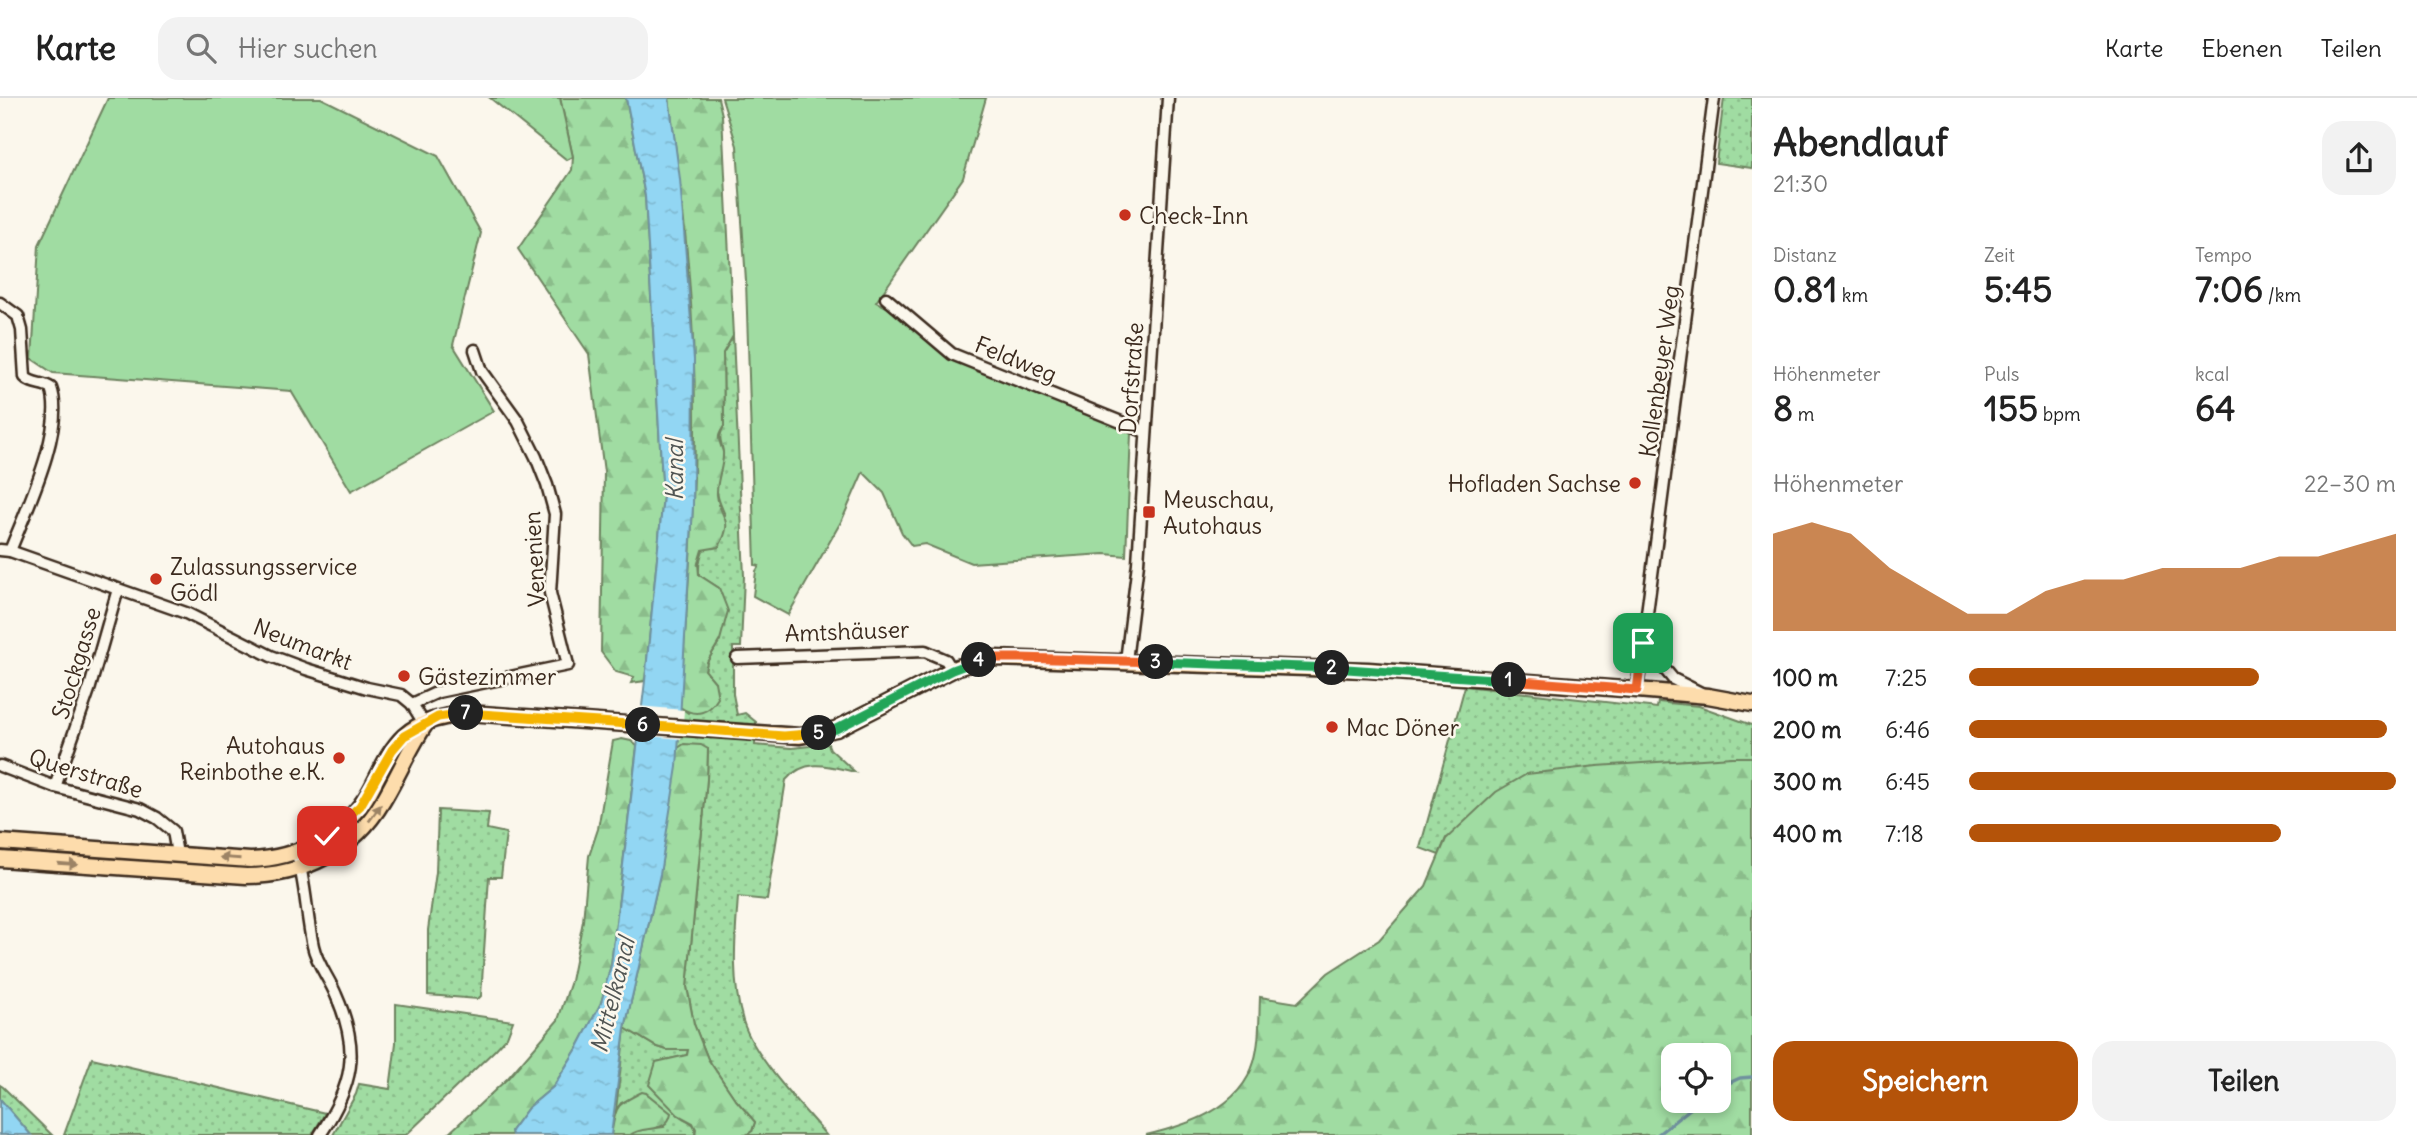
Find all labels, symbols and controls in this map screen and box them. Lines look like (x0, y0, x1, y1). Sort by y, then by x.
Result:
search box (158, 17, 648, 80)
text: Karte (35, 27, 116, 69)
icon: search (182, 29, 220, 67)
text: Hier suchen (238, 32, 378, 65)
text: Karte (2105, 33, 2164, 63)
text: Ebenen (2202, 33, 2283, 63)
text: Teilen (2321, 33, 2382, 63)
text: Abendlauf (1773, 119, 1948, 166)
button: share (2322, 121, 2396, 195)
text: 21:30 (1773, 169, 1828, 198)
place label: Check-Inn (1139, 201, 1248, 230)
marker: Check-Inn (1117, 207, 1133, 223)
text: Distanz (1773, 243, 1837, 267)
text: Zeit (1984, 243, 2015, 267)
text: Tempo (2195, 243, 2252, 267)
text: 0.81 (1773, 267, 1837, 311)
text: 5:45 (1984, 267, 2052, 311)
text: 7:06 (2195, 267, 2263, 311)
street label: Kollenbeyer Weg (1633, 283, 1685, 459)
text: km (1837, 283, 1868, 307)
text: /km (2263, 283, 2301, 307)
street label: Dorfstraße (1113, 321, 1149, 435)
street label: Feldweg (971, 329, 1061, 389)
text: Höhenmeter (1773, 362, 1881, 386)
text: Puls (1984, 362, 2019, 386)
text: kcal (2195, 362, 2229, 386)
text: 8 (1773, 386, 1793, 430)
text: 155 (1984, 386, 2038, 430)
text: 64 (2195, 386, 2235, 430)
text: m (1793, 402, 1814, 426)
text: bpm (2038, 402, 2081, 426)
water label: Kanal (659, 436, 689, 501)
place label: Hofladen Sachse (1448, 469, 1621, 498)
text: Höhenmeter (1773, 469, 1903, 498)
text: 22–30 m (2304, 469, 2396, 498)
marker: Hofladen Sachse (1627, 475, 1643, 491)
place label: Meuschau, Autohaus (1163, 485, 1274, 540)
marker: Meuschau, Autohaus (1141, 504, 1157, 520)
street label: Venenien (517, 510, 551, 608)
place label: Zulassungsservice Gödl (170, 552, 357, 607)
marker: Zulassungsservice Gödl (148, 571, 164, 587)
street label: Stockgasse (45, 603, 107, 723)
street label: Neumarkt (249, 612, 357, 676)
pin (1613, 613, 1673, 673)
street label: Amtshäuser (784, 614, 911, 648)
icon: arrive (1624, 624, 1662, 662)
pin: 4 (962, 642, 996, 678)
pin: 3 (1138, 644, 1174, 680)
text: 4 (973, 647, 984, 671)
text: 3 (1150, 649, 1161, 673)
pin: 2 (1314, 650, 1350, 686)
text: 2 (1326, 655, 1337, 679)
place label: Gästezimmer (418, 662, 557, 691)
pin: 1 (1492, 662, 1526, 698)
text: 100 m (1773, 663, 1838, 692)
text: 7:25 (1885, 663, 1927, 692)
text: 1 (1505, 667, 1512, 691)
marker: Gästezimmer (396, 668, 412, 684)
pin: 7 (448, 696, 484, 730)
text: 7 (461, 700, 470, 724)
pin: 6 (626, 708, 660, 742)
text: 6 (637, 712, 648, 736)
place label: Mac Döner (1346, 713, 1460, 742)
text: 200 m (1773, 715, 1842, 744)
text: 6:46 (1885, 715, 1930, 744)
pin: 5 (802, 716, 836, 750)
marker: Mac Döner (1324, 719, 1340, 735)
text: 5 (813, 720, 824, 744)
place label: Autohaus Reinbothe e.K. (180, 731, 325, 786)
street label: Querstraße (25, 742, 147, 804)
marker: Autohaus Reinbothe e.K. (331, 750, 347, 766)
text: 300 m (1773, 767, 1842, 796)
text: 6:45 (1885, 767, 1930, 796)
one-way arrow (368, 804, 382, 822)
pin (297, 806, 357, 866)
icon: check (308, 817, 346, 855)
text: 400 m (1773, 819, 1842, 848)
text: 7:18 (1885, 819, 1924, 848)
one-way arrow (218, 852, 240, 863)
one-way arrow (57, 859, 79, 870)
water label: Mittelkanal (583, 931, 642, 1056)
button: Speichern (1773, 1041, 2078, 1121)
button: Teilen (2092, 1041, 2396, 1121)
map controls (1661, 1043, 1731, 1113)
button: locate (1661, 1043, 1731, 1113)

